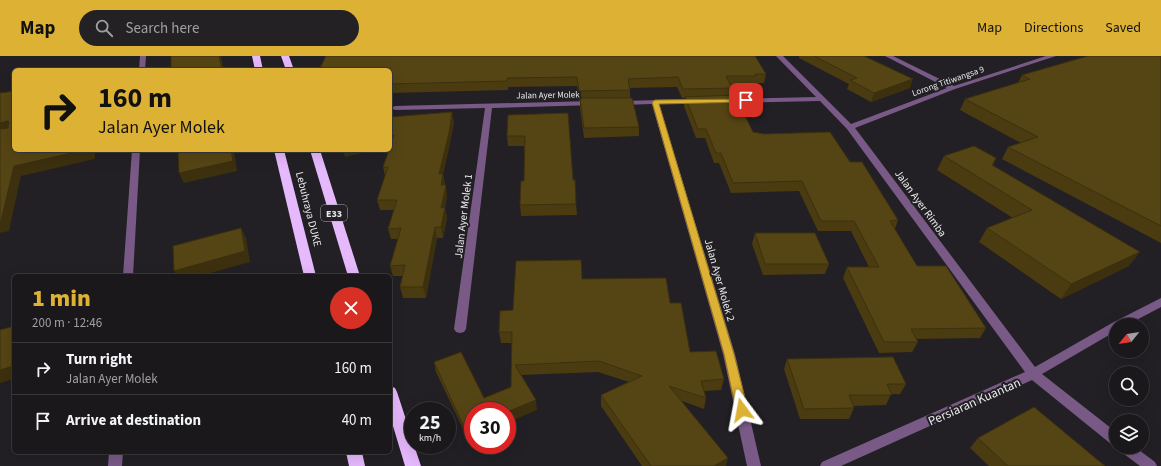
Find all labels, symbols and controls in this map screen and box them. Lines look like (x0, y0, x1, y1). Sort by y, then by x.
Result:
search box (79, 10, 359, 46)
text: Map (20, 15, 55, 42)
icon: search (93, 17, 115, 39)
text: Search here (125, 18, 199, 39)
text: Map (977, 18, 1002, 38)
text: Directions (1024, 18, 1083, 38)
text: Saved (1105, 18, 1141, 38)
street label: Lorong Titiwangsa 9 (910, 63, 986, 100)
text: 160 m (98, 78, 172, 118)
pin (729, 83, 763, 117)
icon: right (32, 84, 84, 136)
street label: Jalan Ayer Molek (516, 88, 580, 103)
icon: arrive (735, 89, 757, 111)
text: Jalan Ayer Molek (98, 115, 225, 140)
street label: Jalan Ayer Rimba (891, 167, 950, 240)
street label: Lebuhraya DUKE (292, 170, 325, 248)
street label: Jalan Ayer Molek 1 (451, 173, 476, 259)
road number: E33 (321, 205, 347, 221)
street label: Jalan Ayer Molek 2 (701, 237, 738, 323)
text: 1 min (32, 281, 91, 316)
button: close (330, 287, 372, 329)
text: 200 m · 12:46 (32, 314, 102, 332)
north arrow (1109, 318, 1149, 358)
map controls (1109, 318, 1149, 454)
text: Turn right (66, 349, 132, 370)
icon: right (32, 358, 54, 380)
text: 160 m (334, 358, 372, 379)
button: search (1109, 366, 1149, 406)
text: Jalan Ayer Molek (66, 370, 158, 388)
street label: Persiaran Kuantan (925, 373, 1024, 430)
position arrow (721, 389, 763, 431)
speed limit sign: 30 (464, 402, 516, 454)
text: 25 (419, 409, 441, 437)
icon: arrive (32, 410, 54, 432)
text: Arrive at destination (66, 410, 201, 431)
text: 40 m (342, 410, 372, 431)
button: layers (1109, 414, 1149, 454)
text: km/h (419, 431, 441, 445)

